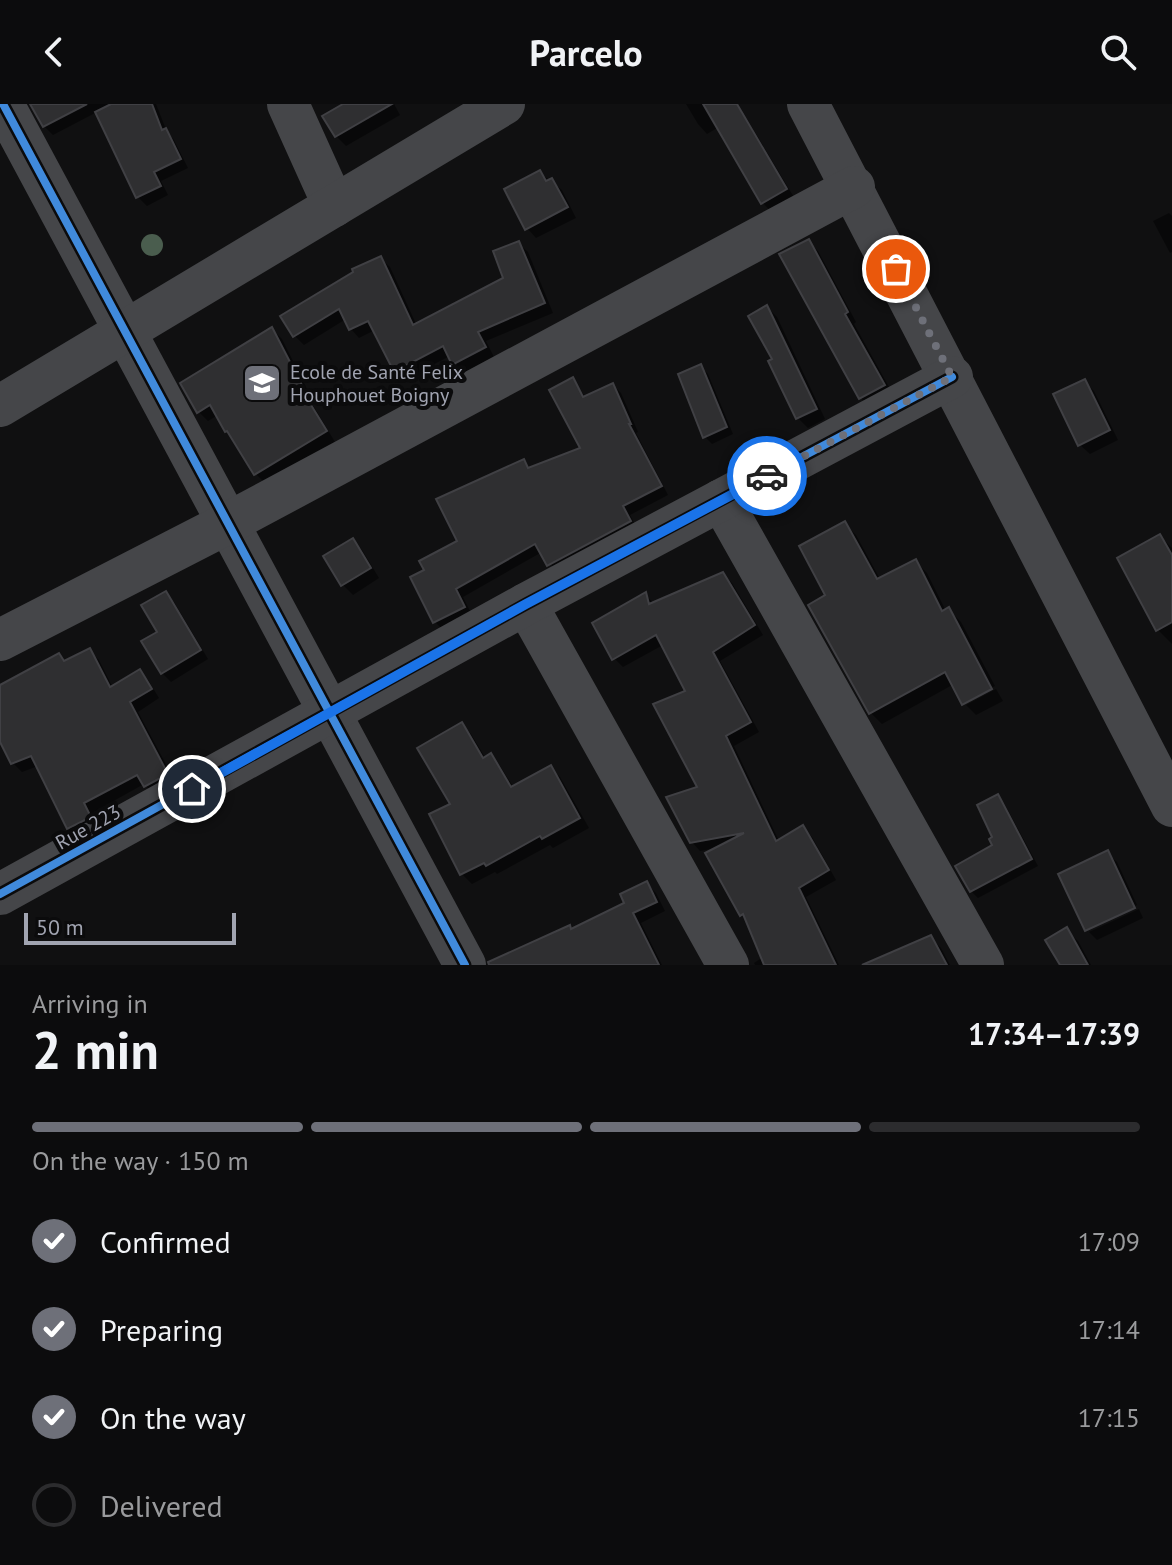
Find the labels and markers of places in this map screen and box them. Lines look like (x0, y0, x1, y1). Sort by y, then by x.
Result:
pin (862, 235, 930, 303)
place label: Ecole de Santé Felix Houphouet Boigny (290, 359, 463, 408)
school or university icon: Ecole de Santé Felix Houphouet Boigny (241, 362, 283, 404)
pin (158, 755, 226, 823)

